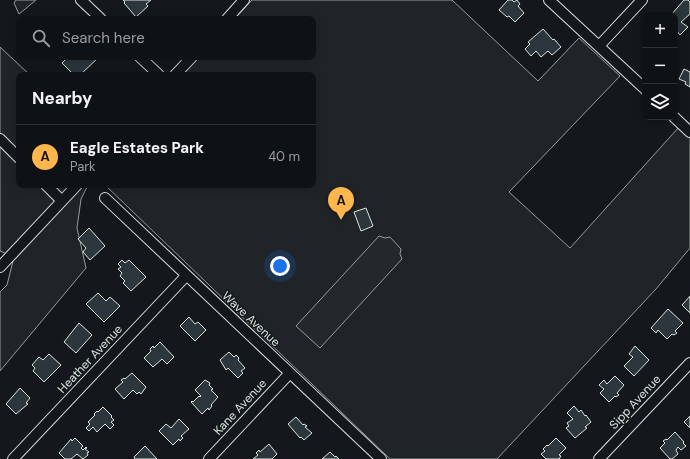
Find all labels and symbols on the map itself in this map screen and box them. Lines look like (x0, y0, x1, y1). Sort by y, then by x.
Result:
pin: A (328, 187, 354, 220)
your location (270, 256, 290, 276)
street label: Wave Avenue (218, 288, 284, 350)
street label: Heather Avenue (54, 321, 126, 397)
street label: Sipp Avenue (606, 371, 664, 433)
street label: Kane Avenue (210, 375, 270, 438)

